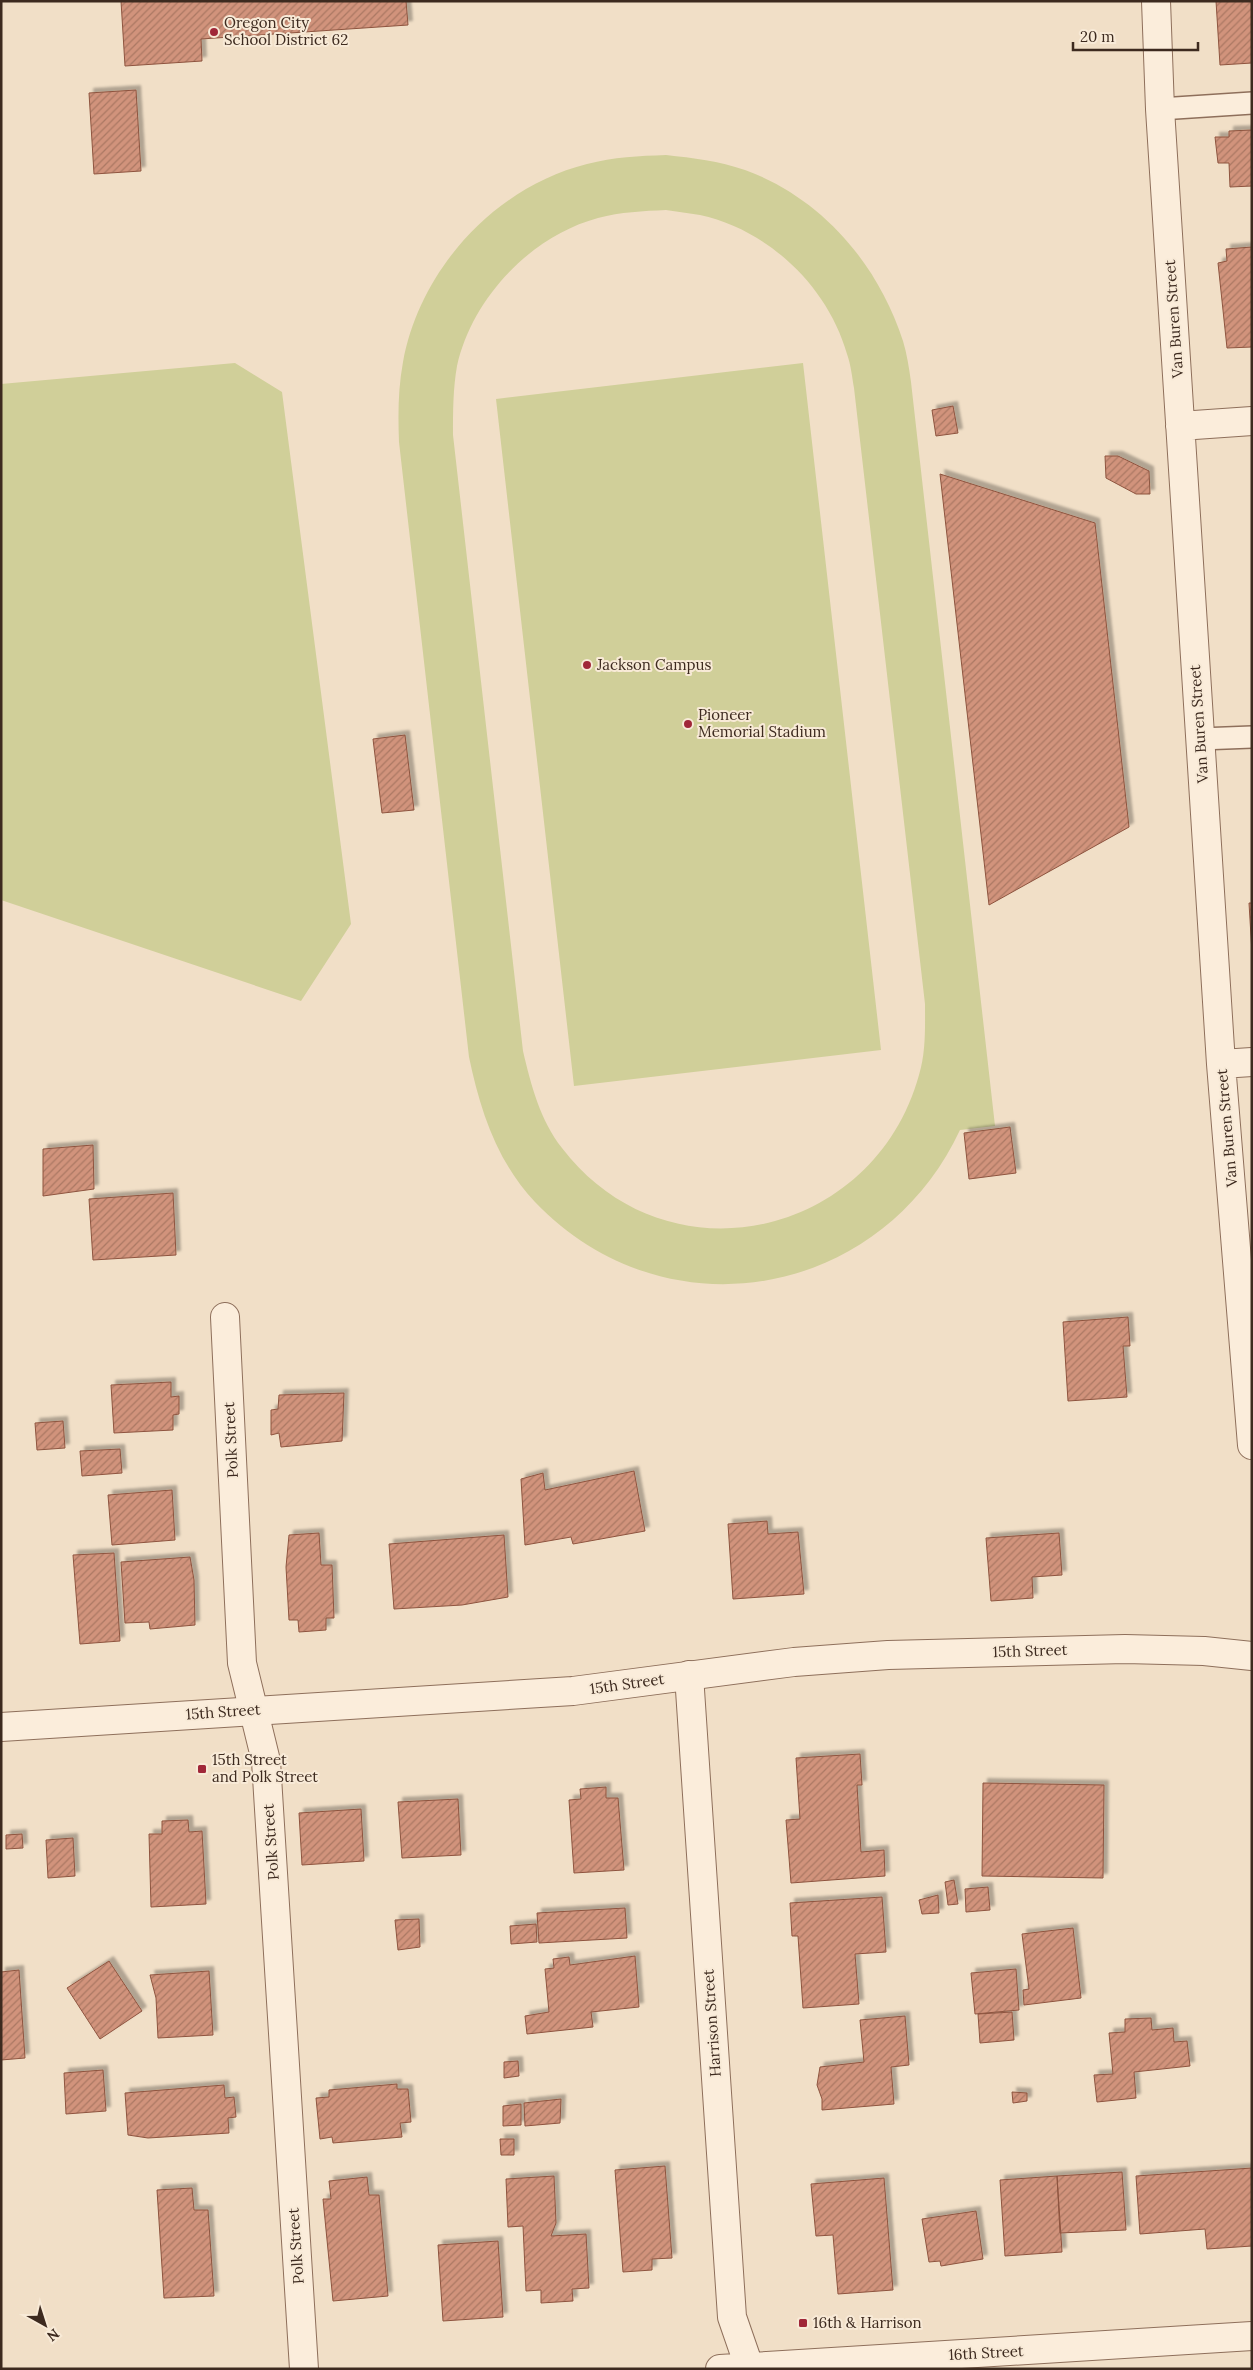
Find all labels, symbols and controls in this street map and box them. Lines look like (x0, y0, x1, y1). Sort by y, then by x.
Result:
place label: Oregon City School District 62 (224, 13, 348, 49)
scale bar (1073, 20, 1198, 52)
marker: Oregon City School District 62 (208, 26, 220, 38)
text: 20 m (1080, 27, 1115, 46)
street label: Van Buren Street (1160, 259, 1187, 380)
place label: Jackson Campus (596, 655, 711, 674)
marker: Jackson Campus (581, 659, 593, 671)
street label: Van Buren Street (1185, 664, 1212, 785)
place label: Pioneer Memorial Stadium (698, 705, 826, 741)
marker: Pioneer Memorial Stadium (682, 718, 694, 730)
street label: Van Buren Street (1212, 1068, 1241, 1189)
street label: Polk Street (219, 1401, 242, 1479)
street label: 15th Street (992, 1640, 1068, 1661)
street label: 15th Street (589, 1669, 666, 1698)
street label: 15th Street (185, 1699, 261, 1724)
place label: 15th Street and Polk Street (212, 1750, 318, 1786)
marker: 15th Street and Polk Street (196, 1763, 208, 1775)
street label: Polk Street (258, 1803, 283, 1881)
street label: Harrison Street (698, 1968, 725, 2077)
street label: Polk Street (283, 2207, 308, 2285)
north arrow (20, 2300, 70, 2350)
place label: 16th & Harrison (813, 2313, 922, 2332)
marker: 16th & Harrison (797, 2317, 809, 2329)
text: N (43, 2325, 63, 2346)
street label: 16th Street (948, 2341, 1024, 2364)

